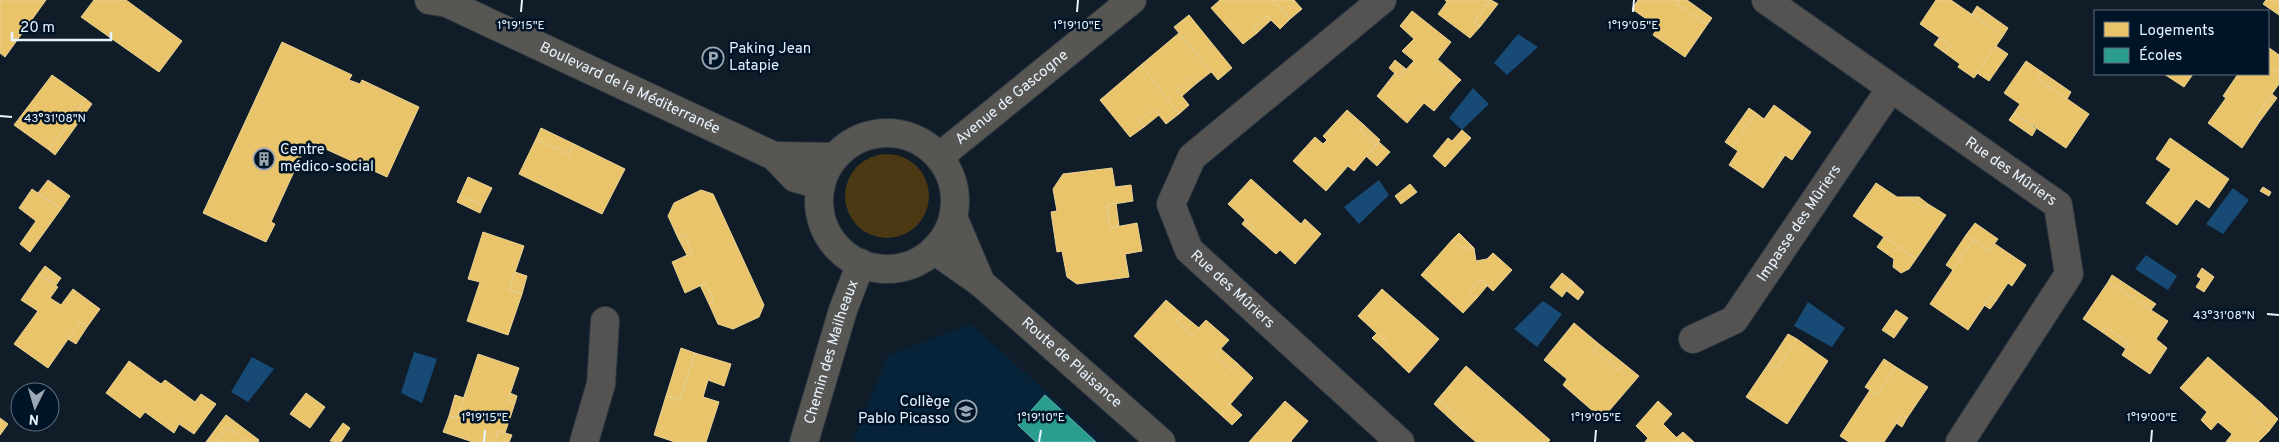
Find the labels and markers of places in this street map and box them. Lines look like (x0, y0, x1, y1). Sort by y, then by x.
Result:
place label: Paking Jean Latapie (729, 40, 811, 76)
parking icon: Paking Jean Latapie (701, 46, 725, 70)
place label: Centre médico-social (280, 141, 374, 177)
building icon: Centre médico-social (252, 147, 276, 171)
place label: Collège Pablo Picasso (858, 393, 950, 429)
school or university icon: Collège Pablo Picasso (954, 399, 978, 423)

